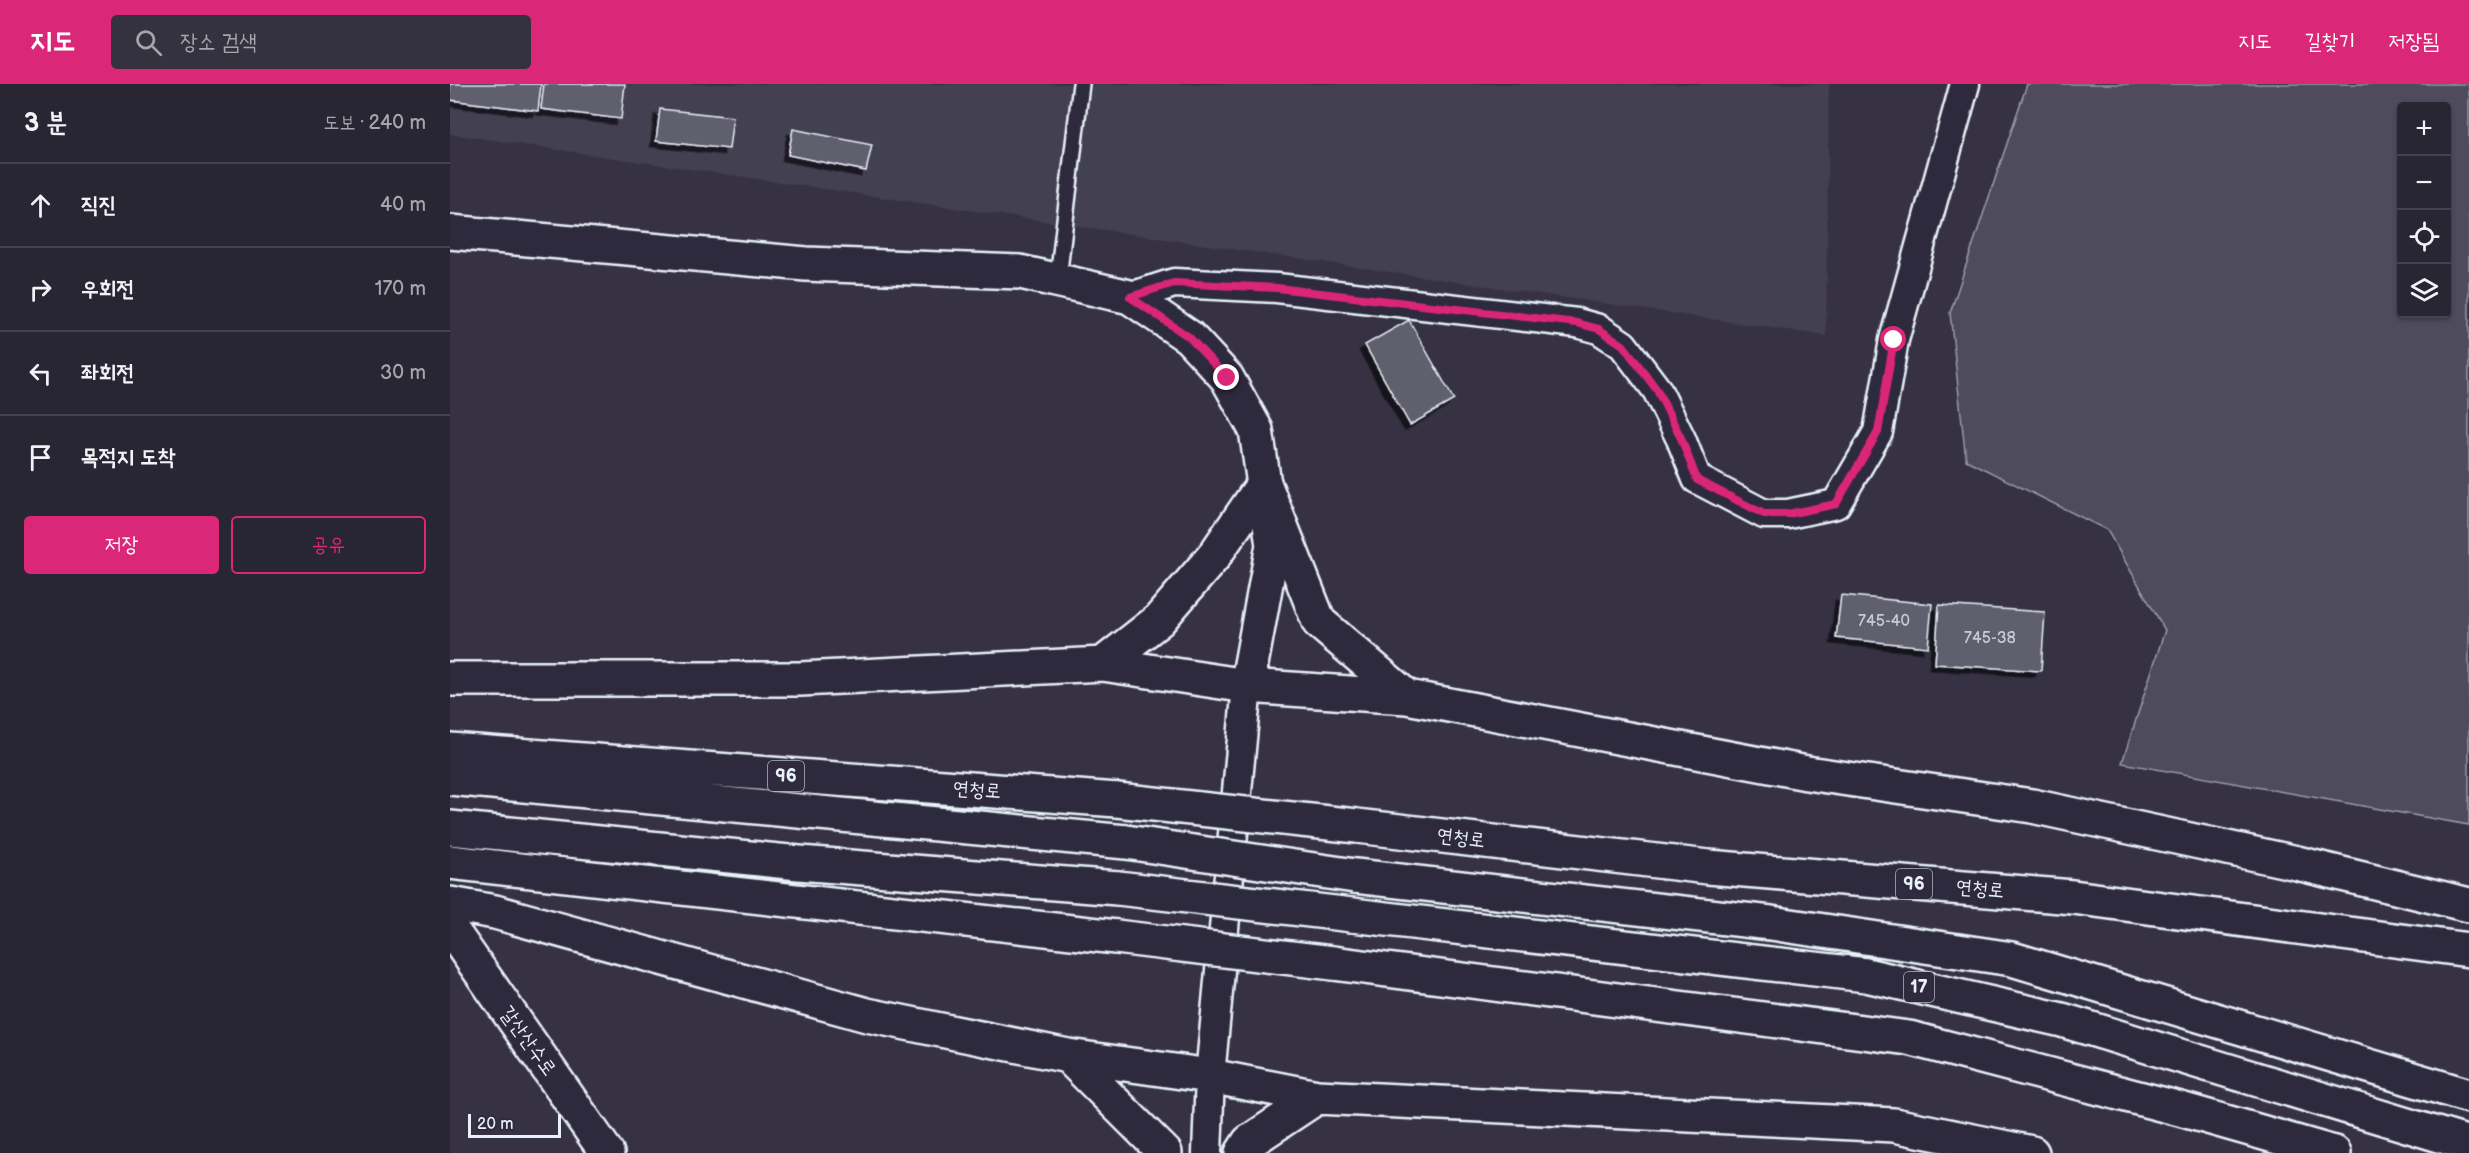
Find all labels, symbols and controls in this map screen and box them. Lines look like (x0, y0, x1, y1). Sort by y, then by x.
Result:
search box (111, 15, 531, 69)
text: 지도 (30, 25, 75, 58)
icon: search (132, 26, 165, 59)
text: 장소 검색 (180, 29, 257, 56)
text: 지도 (2238, 29, 2272, 54)
text: 길찾기 (2305, 29, 2355, 54)
text: 저장됨 (2388, 29, 2439, 54)
map controls (2397, 102, 2451, 318)
button: + (2397, 102, 2451, 156)
text: 3 분 (24, 108, 67, 139)
text: 도보 · 240 m (323, 111, 426, 135)
button: − (2397, 156, 2451, 210)
icon: ahead (24, 189, 57, 222)
text: 직진 (81, 192, 116, 219)
text: 40 m (380, 193, 426, 217)
button: locate (2397, 210, 2451, 264)
button: layers (2397, 264, 2451, 318)
icon: right (24, 273, 57, 306)
text: 우회전 (81, 276, 134, 303)
text: 170 m (375, 277, 426, 301)
route start (1880, 326, 1906, 352)
icon: left (24, 357, 57, 390)
text: 좌회전 (81, 360, 134, 387)
text: 30 m (380, 361, 426, 385)
route end (1213, 364, 1239, 390)
icon: arrive (24, 441, 57, 474)
text: 목적지 도착 (81, 444, 175, 471)
button: 저장 (24, 516, 219, 574)
button: 공유 (231, 516, 426, 574)
house number: 745-40 (1858, 612, 1910, 631)
house number: 745-38 (1964, 629, 2016, 648)
road number: 96 (768, 761, 804, 791)
street label: 연청로 (952, 776, 1002, 804)
street label: 연청로 (1436, 823, 1486, 853)
road number: 96 (1896, 869, 1932, 899)
street label: 연청로 (1955, 875, 2005, 903)
road number: 17 (1904, 972, 1934, 1002)
street label: 갈산산수로 (495, 1001, 561, 1081)
scale bar (468, 1111, 561, 1138)
text: 20 m (477, 1115, 513, 1134)

